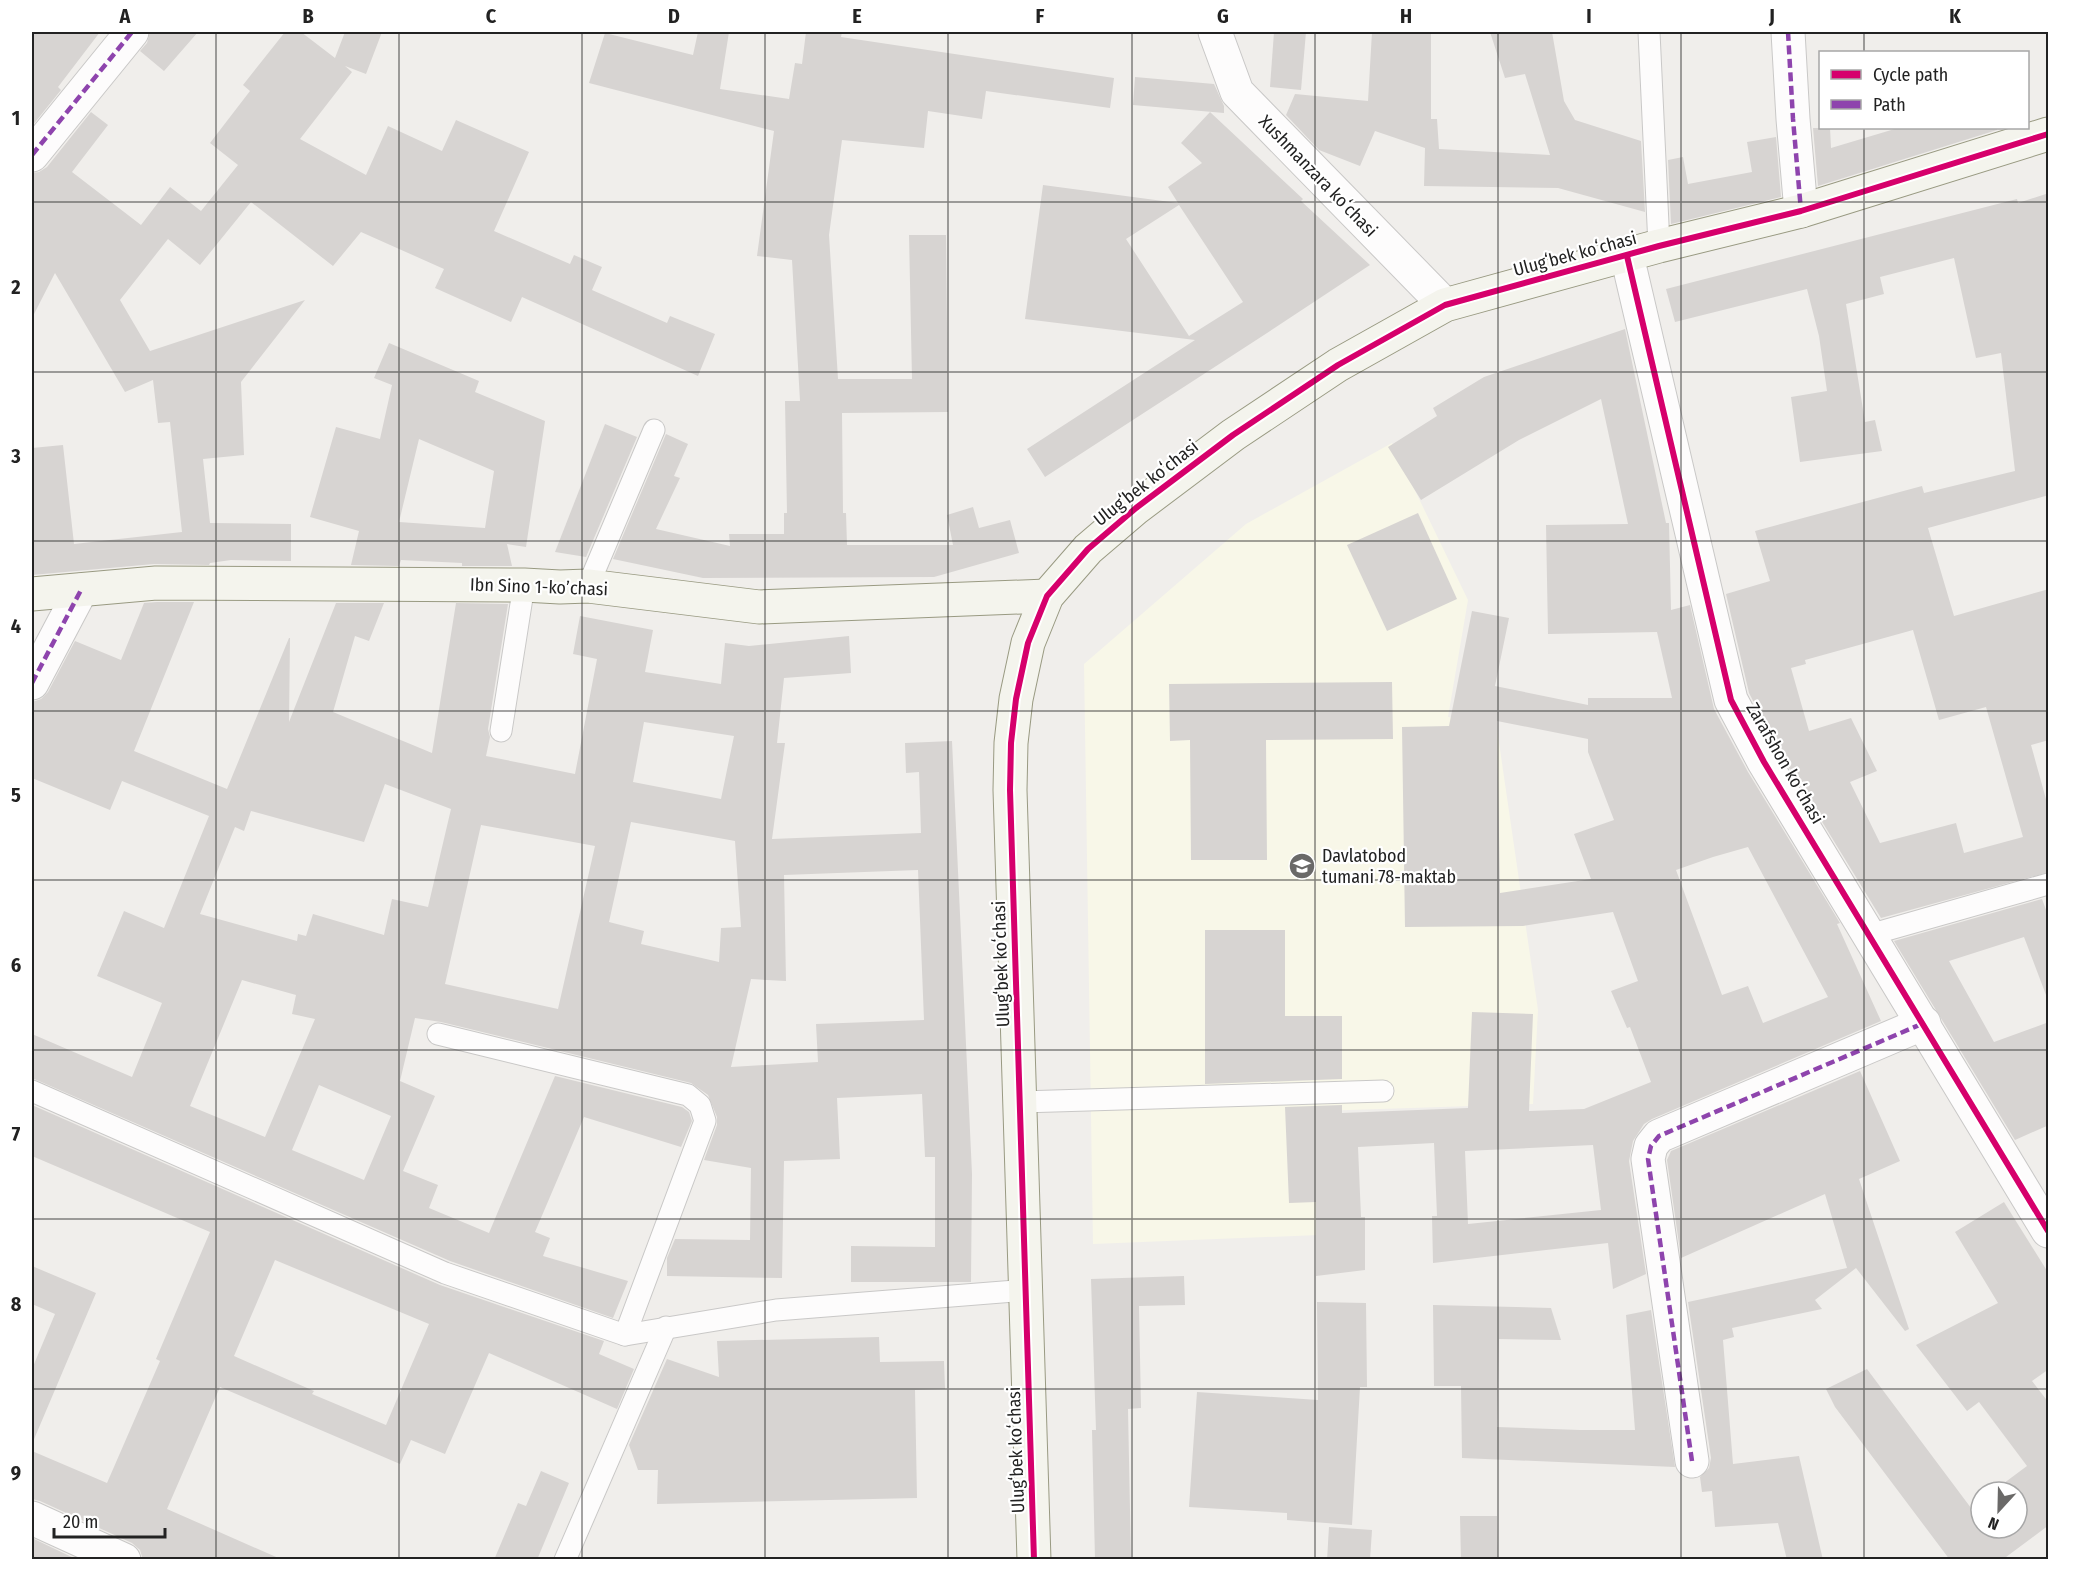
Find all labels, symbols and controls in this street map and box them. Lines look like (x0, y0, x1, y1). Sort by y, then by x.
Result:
text: A (119, 4, 132, 28)
text: B (302, 4, 314, 28)
text: C (486, 4, 497, 28)
text: D (668, 4, 680, 28)
text: E (852, 4, 862, 28)
text: F (1036, 4, 1045, 28)
text: G (1217, 4, 1229, 28)
text: H (1400, 4, 1412, 28)
text: I (1586, 4, 1592, 28)
text: J (1768, 4, 1775, 28)
text: K (1949, 4, 1961, 28)
legend (1819, 51, 2029, 129)
text: Cycle path (1873, 64, 1948, 86)
text: Path (1873, 94, 1906, 116)
text: 1 (12, 106, 20, 130)
street label: Xushmanzara koʻchasi (1254, 110, 1382, 242)
street label: Ulugʻbek koʻchasi (1511, 227, 1639, 281)
text: 2 (10, 275, 21, 299)
street label: Ulugʻbek koʻchasi (1089, 435, 1203, 531)
text: 3 (10, 444, 21, 468)
street label: Ibn Sino 1-koʼchasi (470, 574, 608, 600)
text: 4 (11, 614, 21, 638)
street label: Zarafshon koʻchasi (1741, 698, 1829, 828)
text: 5 (11, 783, 21, 807)
place label: Davlatobod tumani 78-maktab (1322, 845, 1456, 888)
school or university icon: Davlatobod tumani 78-maktab (1287, 851, 1317, 881)
street label: Ulugʻbek koʻchasi (988, 900, 1014, 1028)
text: 6 (11, 953, 21, 977)
text: 7 (12, 1122, 21, 1146)
text: 8 (11, 1292, 22, 1316)
street label: Ulugʻbek koʻchasi (1003, 1386, 1029, 1514)
text: 9 (11, 1461, 21, 1485)
north arrow (1969, 1480, 2029, 1540)
scale bar (54, 1501, 165, 1539)
text: 20 m (63, 1511, 98, 1533)
text: N (1986, 1513, 2002, 1534)

